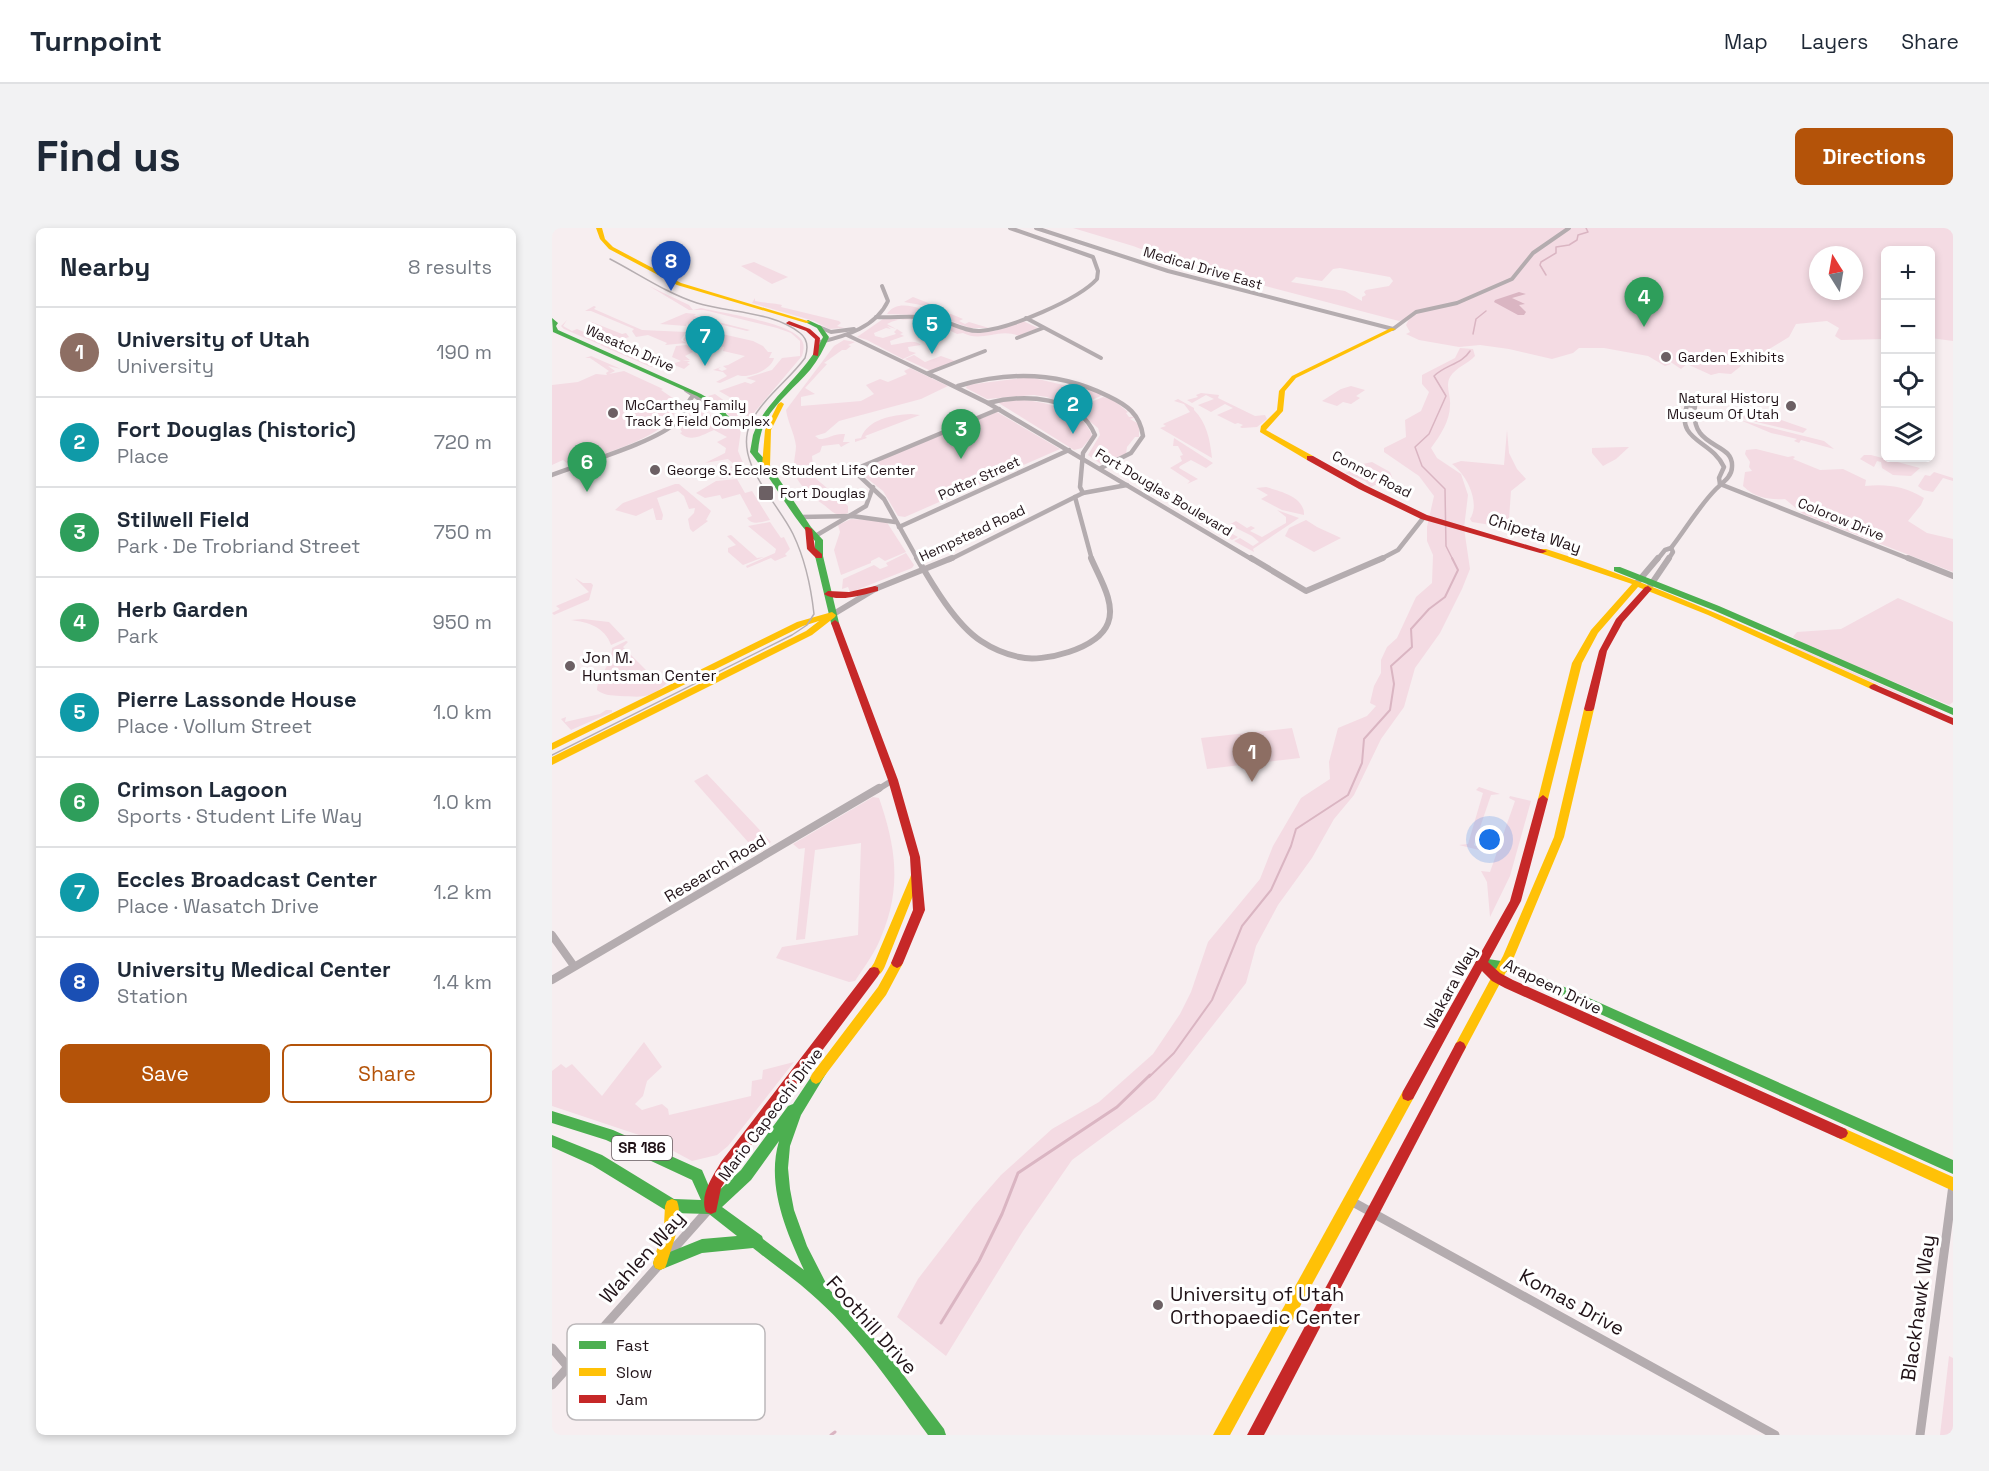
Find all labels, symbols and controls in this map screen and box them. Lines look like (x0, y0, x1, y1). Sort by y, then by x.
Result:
text: Turnpoint (30, 23, 162, 59)
text: Map (1724, 28, 1768, 55)
text: Layers (1801, 28, 1868, 55)
text: Share (1901, 28, 1959, 55)
button: Directions (1795, 128, 1953, 185)
text: Find us (36, 130, 181, 183)
pin: 8 (652, 242, 690, 291)
street label: Medical Drive East (1141, 242, 1265, 294)
north arrow (1809, 246, 1863, 300)
map controls (1881, 246, 1935, 462)
button: + (1881, 246, 1935, 300)
text: Nearby (60, 250, 150, 284)
text: 8 results (408, 254, 492, 280)
pin: 4 (1624, 278, 1664, 327)
button: − (1881, 300, 1935, 354)
pin: 5 (912, 304, 952, 354)
pin: 7 (686, 316, 724, 366)
street label: Wasatch Drive (583, 320, 677, 376)
text: University of Utah (117, 325, 310, 353)
text: 1 (75, 339, 84, 365)
text: 190 m (436, 339, 492, 365)
place label: Garden Exhibits (1678, 348, 1784, 366)
marker: Garden Exhibits (1659, 350, 1673, 364)
text: University (117, 353, 214, 379)
button: locate (1881, 354, 1935, 408)
pin: 2 (1054, 384, 1092, 434)
place label: Natural History Museum Of Utah (1667, 389, 1779, 423)
place label: McCarthey Family Track & Field Complex (625, 396, 770, 430)
marker: Natural History Museum Of Utah (1784, 399, 1798, 413)
marker: McCarthey Family Track & Field Complex (606, 406, 620, 420)
button: layers (1881, 408, 1935, 462)
pin: 3 (942, 410, 980, 459)
text: Fort Douglas (historic) (117, 415, 356, 443)
text: 2 (74, 429, 85, 455)
text: 720 m (434, 429, 492, 455)
pin: 6 (567, 442, 606, 492)
text: Place (117, 443, 169, 469)
street label: Fort Douglas Boulevard (1092, 444, 1236, 540)
street label: Connor Road (1329, 446, 1415, 502)
street label: Potter Street (935, 452, 1023, 504)
place label: George S. Eccles Student Life Center (667, 461, 915, 479)
marker: George S. Eccles Student Life Center (648, 463, 662, 477)
marker: Fort Douglas (757, 484, 775, 502)
place label: Fort Douglas (780, 484, 866, 502)
street label: Colorow Drive (1795, 493, 1887, 545)
street label: Hempstead Road (916, 501, 1028, 565)
text: Stilwell Field (117, 505, 249, 533)
street label: Chipeta Way (1486, 509, 1584, 558)
text: 3 (73, 519, 86, 545)
text: 750 m (434, 519, 492, 545)
text: Park · De Trobriand Street (117, 533, 360, 559)
text: Herb Garden (117, 595, 248, 623)
text: 4 (73, 609, 86, 635)
text: 950 m (433, 609, 492, 635)
text: Park (117, 623, 159, 649)
place label: Jon M. Huntsman Center (582, 647, 716, 686)
marker: Jon M. Huntsman Center (563, 659, 577, 673)
text: Pierre Lassonde House (117, 685, 357, 713)
text: 5 (74, 699, 86, 725)
text: 1.0 km (433, 699, 492, 725)
text: Place · Vollum Street (117, 713, 312, 739)
pin: 1 (1232, 732, 1272, 782)
text: Crimson Lagoon (117, 775, 288, 803)
text: 6 (73, 789, 86, 815)
text: 1.0 km (433, 789, 492, 815)
text: Sports · Student Life Way (117, 803, 362, 829)
your location (1475, 825, 1504, 854)
street label: Research Road (660, 830, 770, 907)
text: Eccles Broadcast Center (117, 865, 377, 893)
text: 7 (74, 879, 85, 905)
text: 1.2 km (433, 879, 492, 905)
text: Place · Wasatch Drive (117, 893, 319, 919)
street label: Wakara Way (1419, 942, 1482, 1033)
street label: Arapeen Drive (1500, 954, 1605, 1019)
text: University Medical Center (117, 955, 391, 983)
text: 8 (74, 969, 86, 995)
text: 1.4 km (433, 969, 492, 995)
text: Station (117, 983, 188, 1009)
street label: Mario Capecchi Drive (713, 1043, 827, 1185)
button: Save (60, 1044, 270, 1103)
button: Share (282, 1044, 492, 1103)
road number: SR 186 (612, 1136, 672, 1160)
street label: Wahlen Way (594, 1205, 690, 1309)
street label: Blackhawk Way (1895, 1233, 1941, 1383)
street label: Komas Drive (1515, 1262, 1629, 1342)
street label: Foothill Drive (821, 1270, 923, 1380)
place label: University of Utah Orthopaedic Center (1170, 1281, 1360, 1330)
marker: University of Utah Orthopaedic Center (1151, 1298, 1165, 1312)
legend (567, 1324, 765, 1420)
text: Fast (616, 1335, 649, 1356)
text: Slow (616, 1362, 652, 1383)
text: Jam (616, 1389, 648, 1410)

